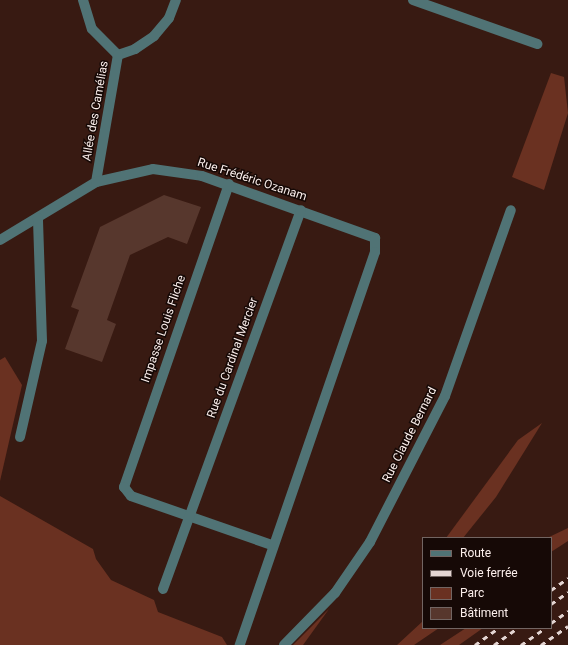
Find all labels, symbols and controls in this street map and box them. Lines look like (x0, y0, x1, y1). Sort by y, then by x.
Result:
street label: Allée des Camélias (80, 60, 112, 162)
street label: Rue Frédéric Ozanam (196, 156, 308, 204)
street label: Impasse Louis Fliche (139, 273, 189, 385)
street label: Rue du Cardinal Mercier (204, 296, 262, 420)
street label: Rue Claude Bernard (380, 385, 440, 485)
legend (422, 537, 552, 629)
text: Route (460, 546, 491, 560)
text: Voie ferrée (460, 566, 518, 580)
text: Parc (460, 586, 484, 600)
text: Bâtiment (460, 606, 508, 620)

